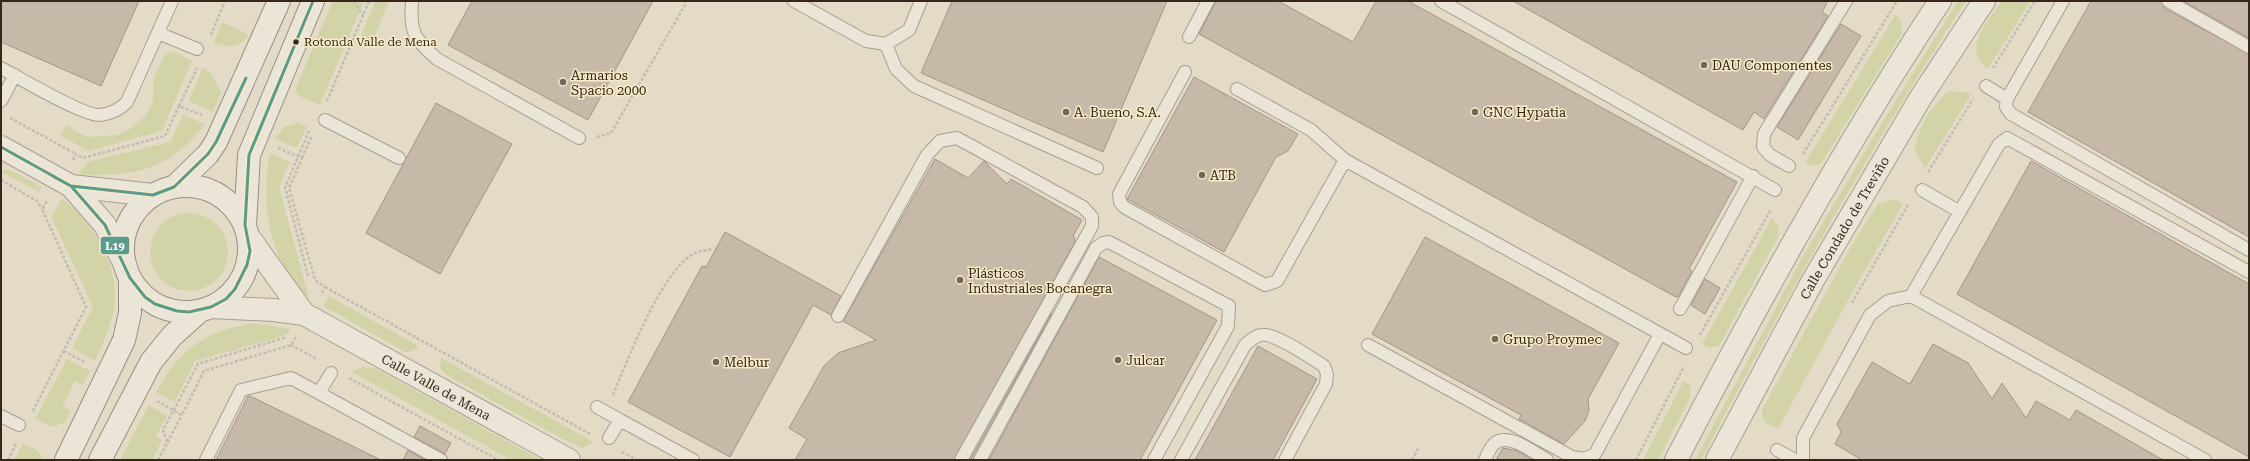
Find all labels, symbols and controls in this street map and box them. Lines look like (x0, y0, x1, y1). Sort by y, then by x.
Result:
place label: Rotonda Valle de Mena (304, 35, 437, 49)
marker: Rotonda Valle de Mena (291, 37, 301, 47)
place label: DAU Componentes (1712, 58, 1832, 73)
marker: DAU Componentes (1699, 60, 1709, 70)
place label: Armarios Spacio 2000 (571, 68, 646, 98)
marker: Armarios Spacio 2000 (558, 77, 568, 87)
place label: A. Bueno, S.A. (1074, 105, 1161, 120)
place label: GNC Hypatia (1483, 105, 1566, 120)
marker: A. Bueno, S.A. (1061, 107, 1071, 117)
marker: GNC Hypatia (1470, 107, 1480, 117)
street label: Calle Condado de Treviño (1797, 153, 1892, 302)
place label: ATB (1210, 168, 1236, 183)
marker: ATB (1197, 170, 1207, 180)
line badge: L19 (100, 236, 130, 255)
text: L19 (105, 240, 125, 253)
place label: Plásticos Industriales Bocanegra (968, 266, 1112, 296)
marker: Plásticos Industriales Bocanegra (955, 275, 965, 285)
place label: Grupo Proymec (1503, 332, 1602, 347)
marker: Grupo Proymec (1490, 334, 1500, 344)
street label: Calle Valle de Mena (379, 351, 493, 423)
place label: Julcar (1126, 353, 1166, 368)
place label: Melbur (724, 355, 770, 370)
marker: Julcar (1113, 355, 1123, 365)
marker: Melbur (711, 357, 721, 367)

